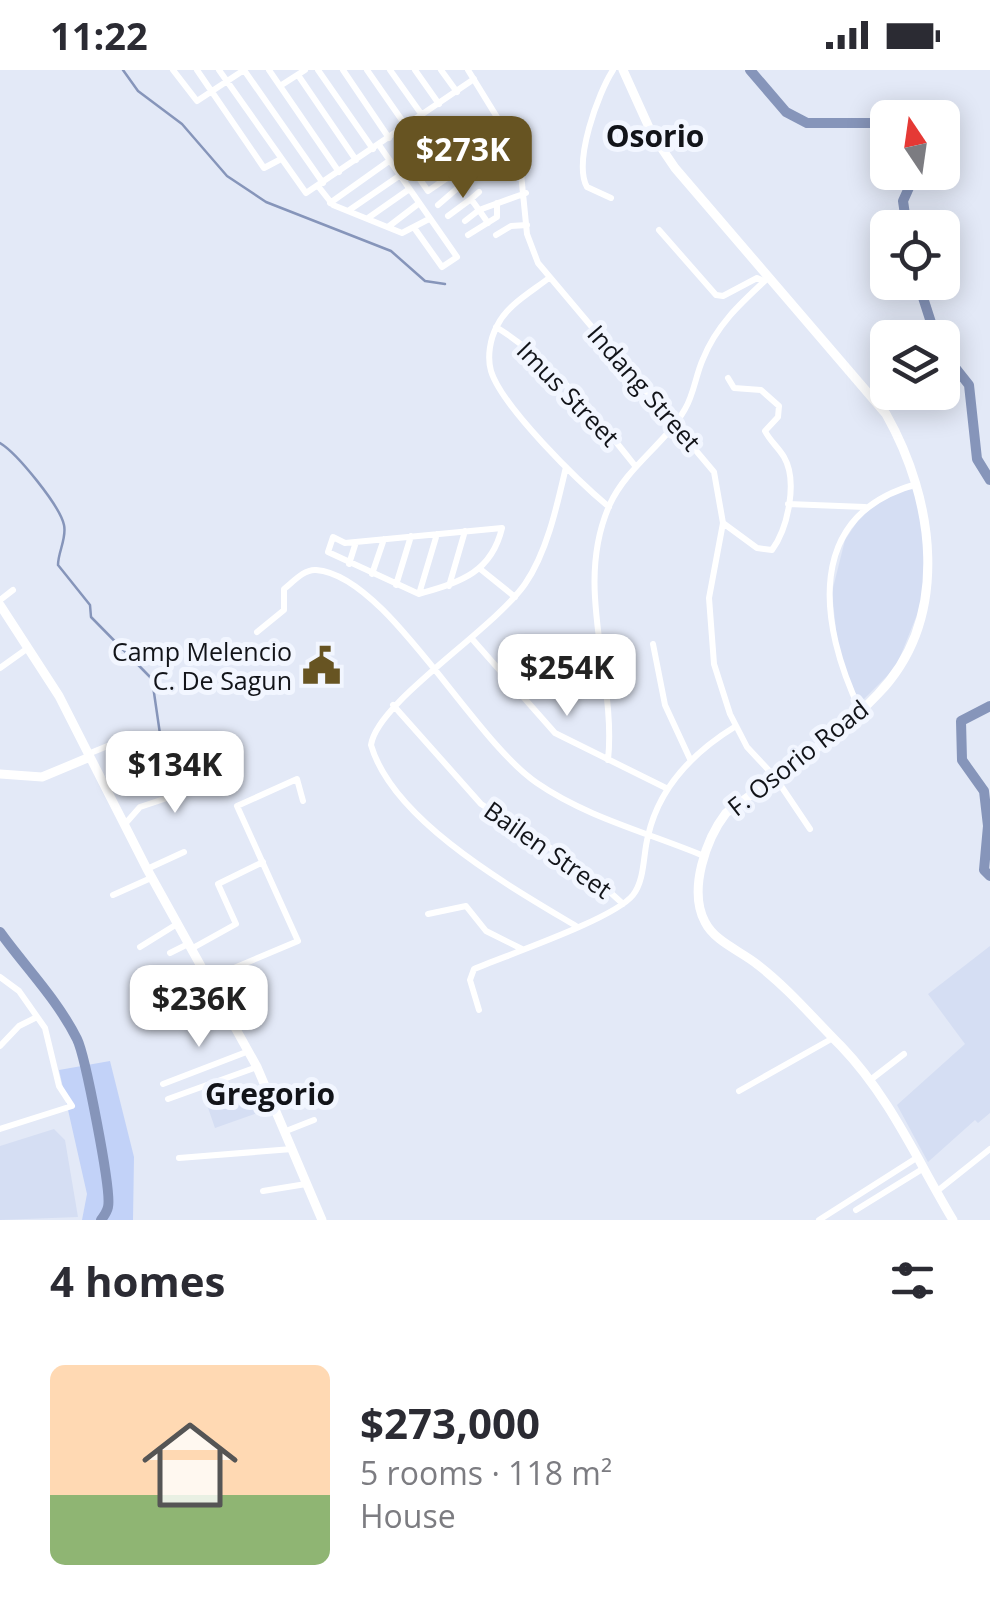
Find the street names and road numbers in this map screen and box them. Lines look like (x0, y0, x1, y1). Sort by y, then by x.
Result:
street label: Indang Street (581, 317, 709, 458)
street label: Imus Street (510, 333, 627, 453)
street label: F. Osorio Road (720, 691, 875, 823)
street label: Bailen Street (478, 793, 619, 906)

